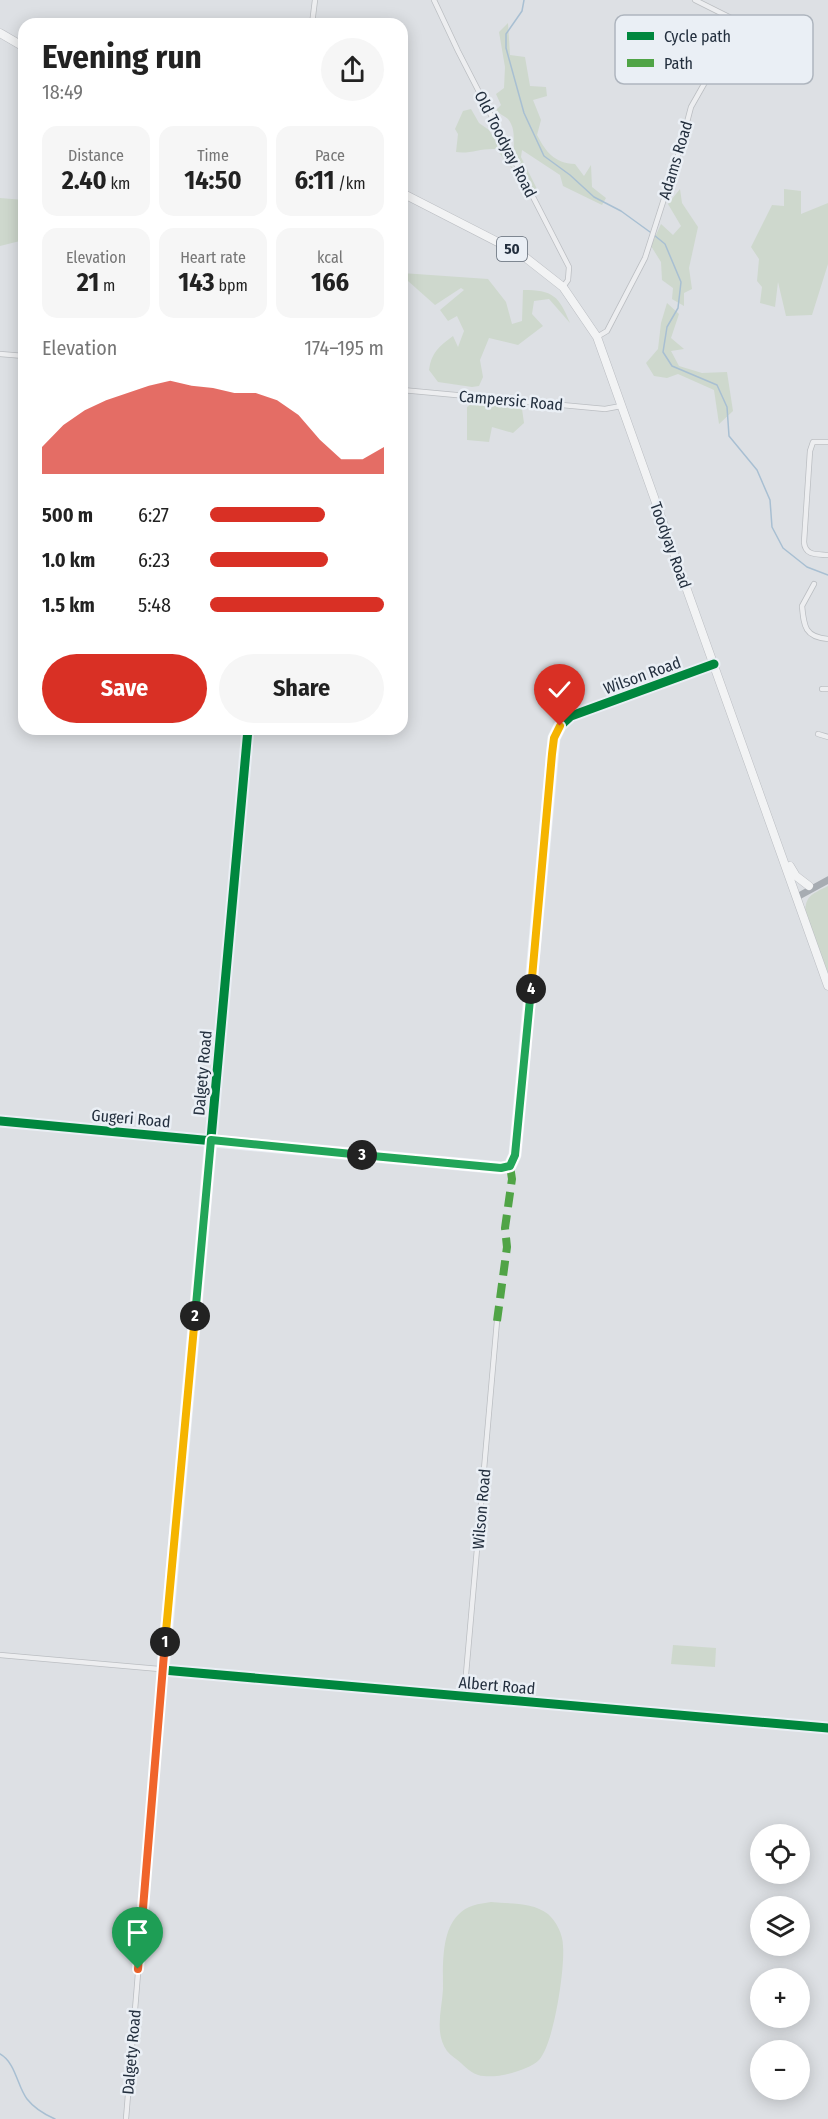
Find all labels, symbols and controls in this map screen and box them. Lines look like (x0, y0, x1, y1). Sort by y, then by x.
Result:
legend (615, 15, 813, 84)
text: Cycle path (664, 27, 731, 46)
text: Evening run (42, 37, 202, 77)
button: share (321, 38, 384, 101)
text: Path (664, 54, 693, 73)
text: 18:49 (42, 80, 83, 104)
street label: Old Toodyay Road (471, 88, 541, 201)
street label: Adams Road (655, 119, 696, 202)
text: Distance (68, 146, 124, 165)
text: Time (197, 146, 229, 165)
text: Pace (315, 146, 345, 165)
text: 2.40 (62, 165, 107, 196)
text: 14:50 (184, 165, 242, 196)
text: 6:11 (294, 165, 335, 196)
text: km (107, 174, 130, 193)
text: /km (335, 174, 366, 193)
road number: 50 (497, 237, 527, 261)
text: Elevation (66, 248, 126, 267)
text: Heart rate (180, 248, 246, 267)
text: kcal (317, 248, 343, 267)
text: 21 (77, 267, 99, 298)
text: 143 (178, 267, 215, 298)
text: 166 (311, 267, 349, 298)
text: m (99, 276, 115, 295)
text: bpm (215, 276, 248, 295)
text: Elevation (42, 336, 117, 360)
text: 174–195 m (304, 336, 384, 360)
street label: Campersic Road (458, 386, 564, 415)
street label: Toodyay Road (646, 499, 695, 591)
text: 500 m (42, 503, 93, 527)
text: 6:27 (138, 503, 169, 527)
text: 1.0 km (42, 548, 95, 572)
text: 6:23 (138, 548, 170, 572)
text: 1.5 km (42, 593, 95, 617)
text: 5:48 (138, 593, 171, 617)
street label: Wilson Road (601, 653, 683, 698)
button: Save (42, 654, 207, 723)
button: Share (219, 654, 384, 723)
pin (534, 664, 585, 726)
icon: check (543, 673, 576, 706)
pin: 4 (516, 974, 546, 1004)
text: 4 (527, 979, 535, 998)
street label: Dalgety Road (189, 1030, 216, 1116)
street label: Gugeri Road (91, 1106, 171, 1131)
pin: 3 (347, 1140, 377, 1170)
text: 3 (358, 1145, 366, 1164)
pin: 2 (180, 1301, 210, 1331)
text: 2 (191, 1306, 199, 1325)
street label: Wilson Road (469, 1468, 494, 1550)
pin: 1 (150, 1627, 180, 1657)
text: 1 (162, 1632, 168, 1651)
street label: Albert Road (458, 1673, 536, 1698)
map controls (750, 1824, 810, 2100)
button: locate (750, 1824, 810, 1884)
button: layers (750, 1896, 810, 1956)
pin (112, 1907, 163, 1969)
icon: arrive (121, 1916, 154, 1949)
button: + (750, 1968, 810, 2028)
street label: Dalgety Road (118, 2009, 145, 2095)
button: − (750, 2040, 810, 2100)

